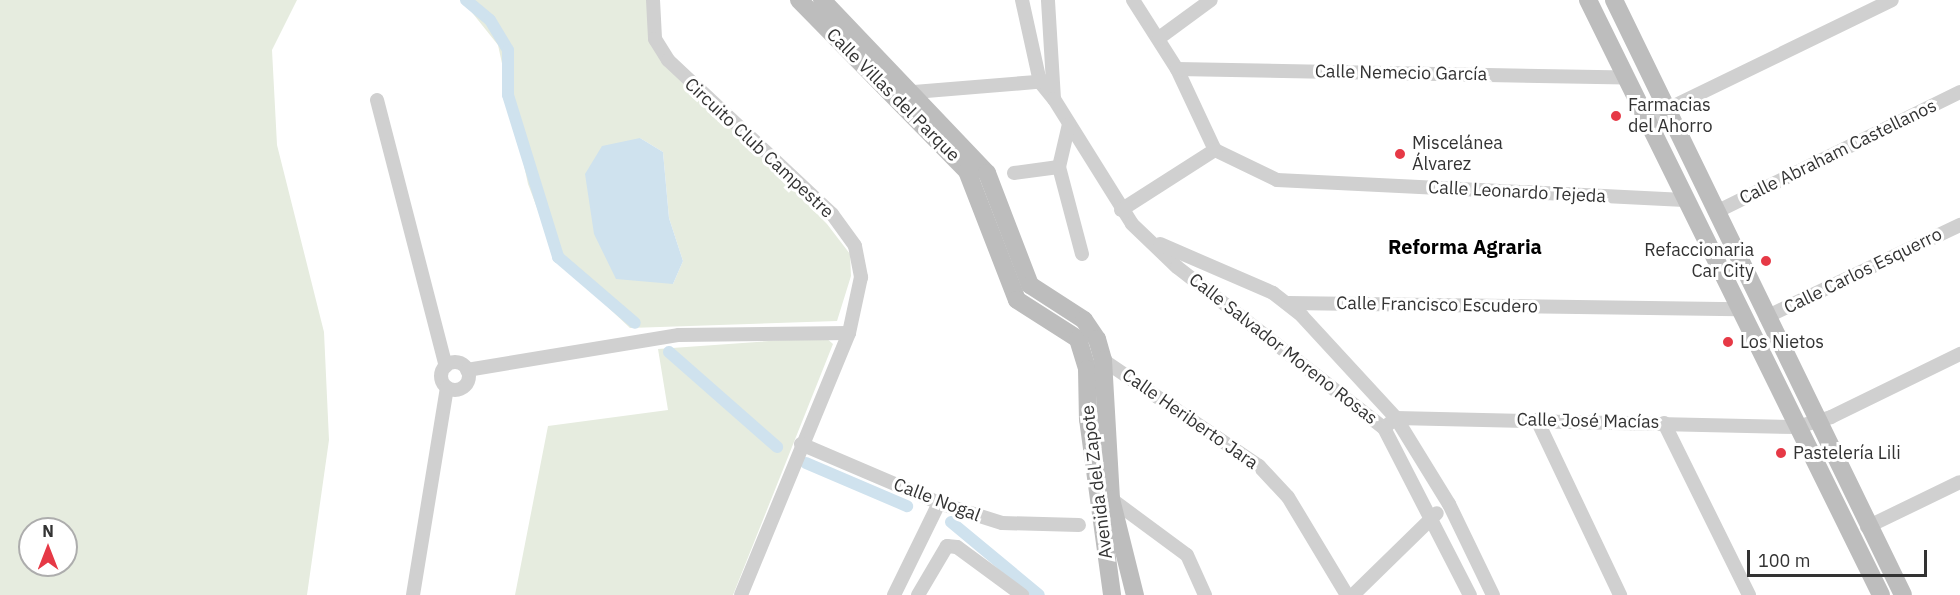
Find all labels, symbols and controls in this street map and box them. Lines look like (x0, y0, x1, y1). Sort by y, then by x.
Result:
street label: Calle Villas del Parque (822, 24, 964, 166)
street label: Calle Nemecio García (1315, 61, 1487, 85)
street label: Circuito Club Campestre (680, 73, 838, 223)
place label: Farmacias del Ahorro (1628, 95, 1713, 138)
street label: Calle Abraham Castellanos (1736, 95, 1940, 209)
marker: Farmacias del Ahorro (1609, 109, 1623, 123)
place label: Miscelánea Álvarez (1412, 133, 1503, 176)
marker: Miscelánea Álvarez (1393, 147, 1407, 161)
street label: Calle Leonardo Tejeda (1428, 177, 1606, 207)
street label: Calle Carlos Esquerro (1781, 223, 1945, 319)
district label: Reforma Agraria (1388, 234, 1542, 258)
place label: Refaccionaria Car City (1644, 240, 1754, 282)
marker: Refaccionaria Car City (1759, 254, 1773, 268)
street label: Calle Salvador Moreno Rosas (1184, 269, 1382, 429)
street label: Calle Francisco Escudero (1336, 292, 1538, 318)
place label: Los Nietos (1740, 331, 1824, 353)
marker: Los Nietos (1721, 335, 1735, 349)
street label: Calle Heriberto Jara (1118, 364, 1262, 474)
street label: Avenida del Zapote (1077, 404, 1117, 560)
street label: Calle José Macías (1516, 409, 1660, 433)
place label: Pastelería Lili (1793, 442, 1901, 464)
marker: Pastelería Lili (1774, 446, 1788, 460)
street label: Calle Nogal (890, 474, 984, 526)
north arrow (18, 517, 78, 577)
text: N (42, 521, 54, 541)
scale bar (1750, 538, 1930, 576)
text: 100 m (1758, 549, 1810, 572)

